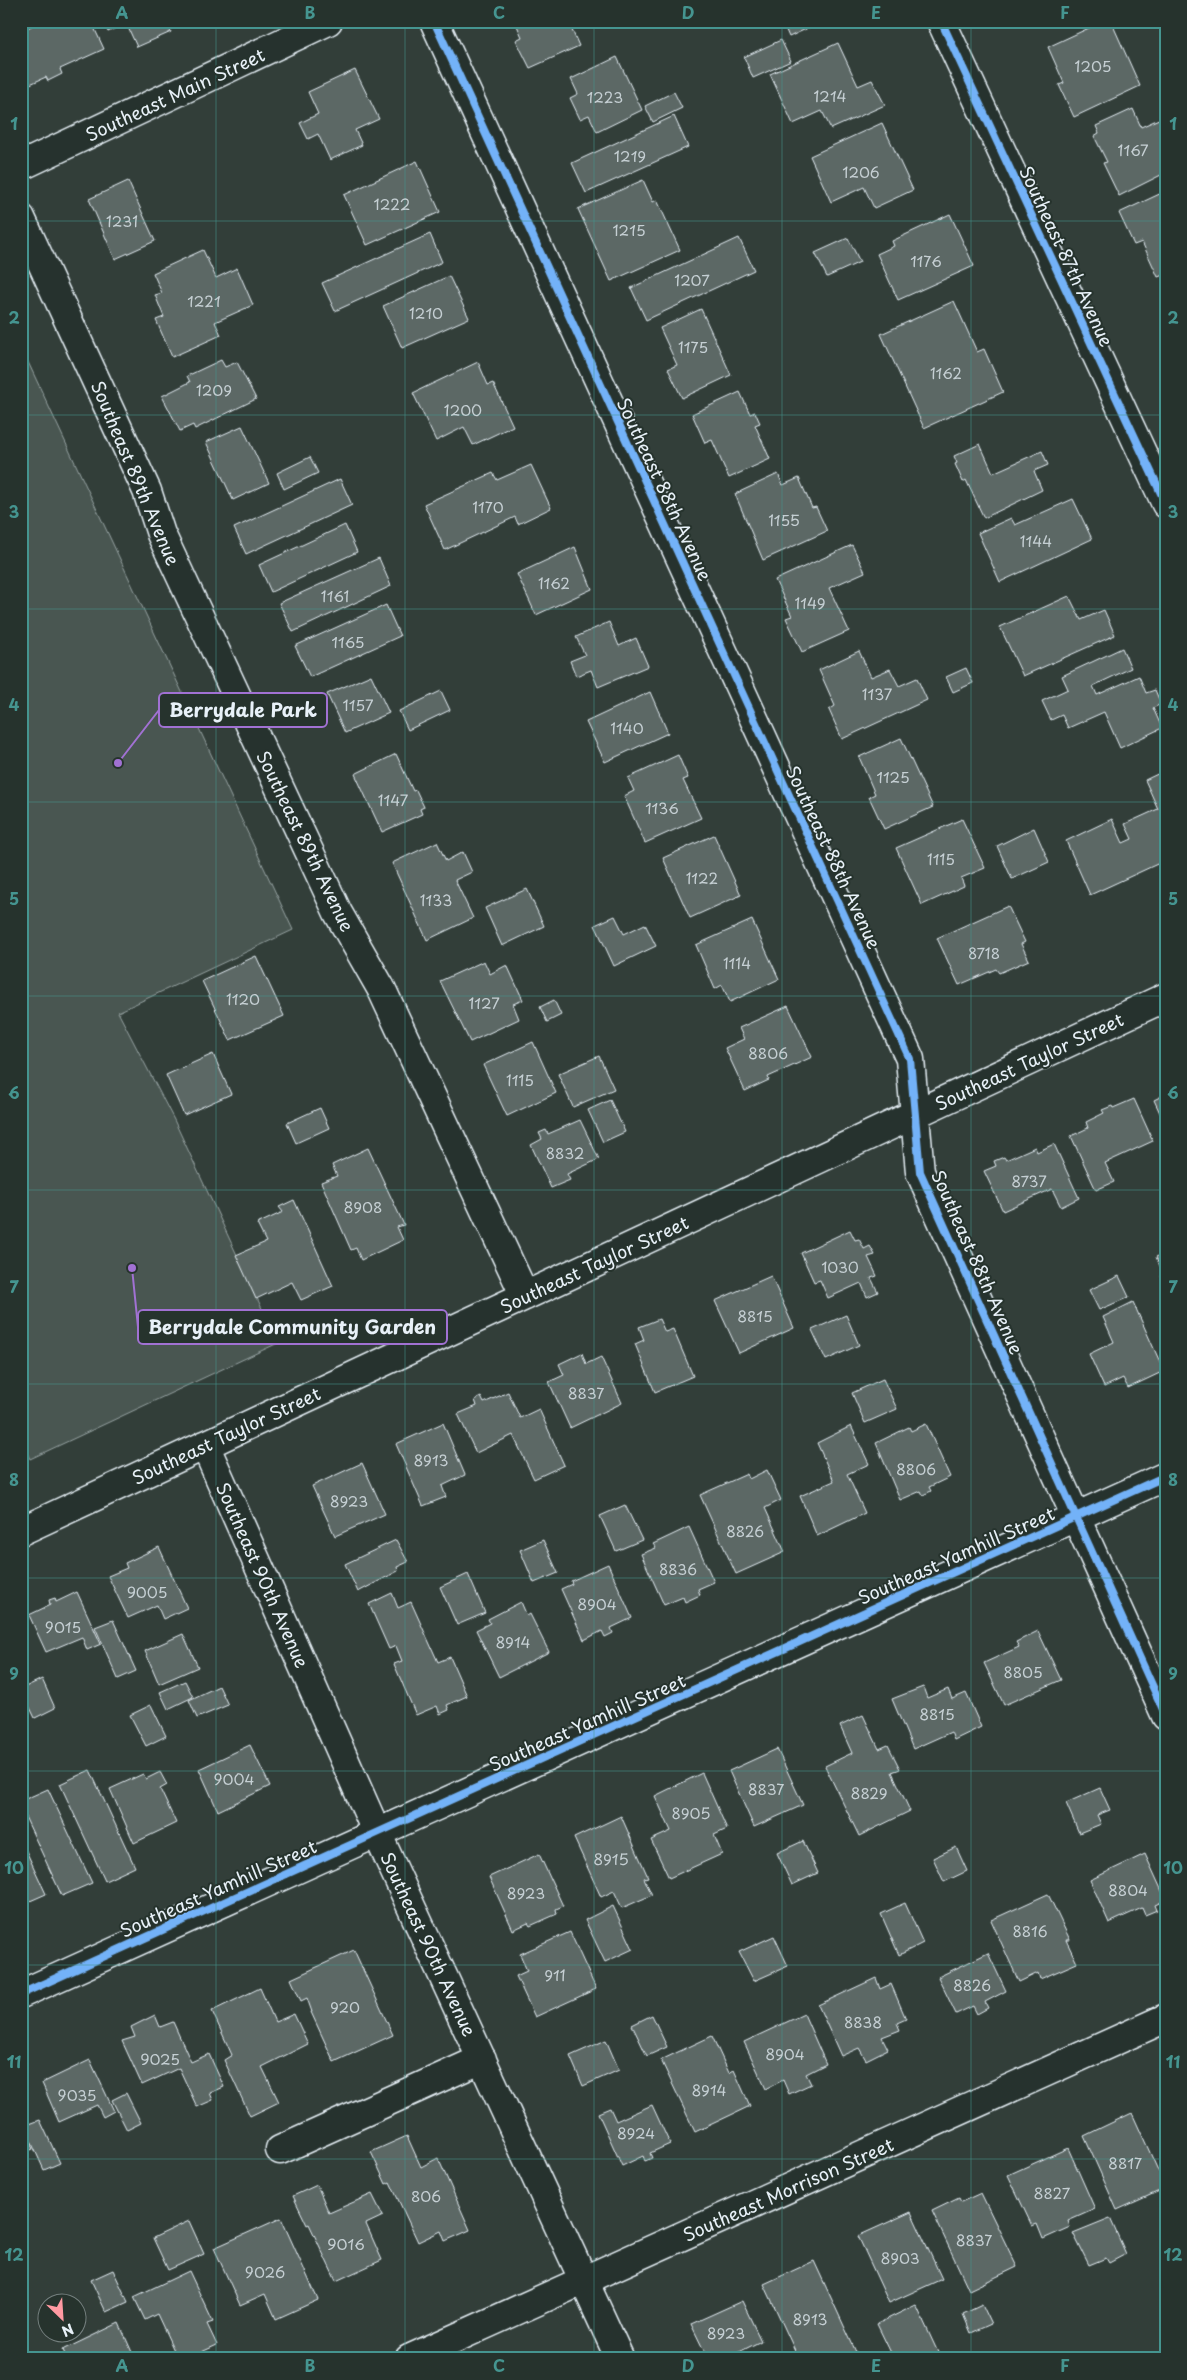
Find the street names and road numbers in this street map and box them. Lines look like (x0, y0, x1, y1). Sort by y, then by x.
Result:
street label: Southeast Main Street (81, 41, 269, 147)
street label: Southeast 87th Avenue (1013, 161, 1121, 351)
street label: Southeast 89th Avenue (85, 377, 187, 570)
street label: Southeast 88th Avenue (611, 393, 719, 585)
street label: Southeast 89th Avenue (250, 746, 362, 936)
street label: Southeast 88th Avenue (780, 761, 888, 953)
street label: Southeast Taylor Street (930, 1005, 1128, 1117)
street label: Southeast 88th Avenue (925, 1166, 1031, 1359)
street label: Southeast Taylor Street (495, 1208, 693, 1320)
street label: Southeast Taylor Street (127, 1379, 325, 1491)
street label: Southeast 90th Avenue (210, 1478, 316, 1672)
street label: Southeast Yamhill Street (853, 1499, 1059, 1611)
street label: Southeast Yamhill Street (484, 1666, 690, 1778)
street label: Southeast Yamhill Street (115, 1832, 321, 1944)
street label: Southeast 90th Avenue (374, 1848, 484, 2041)
street label: Southeast Morrison Street (678, 2130, 898, 2248)

